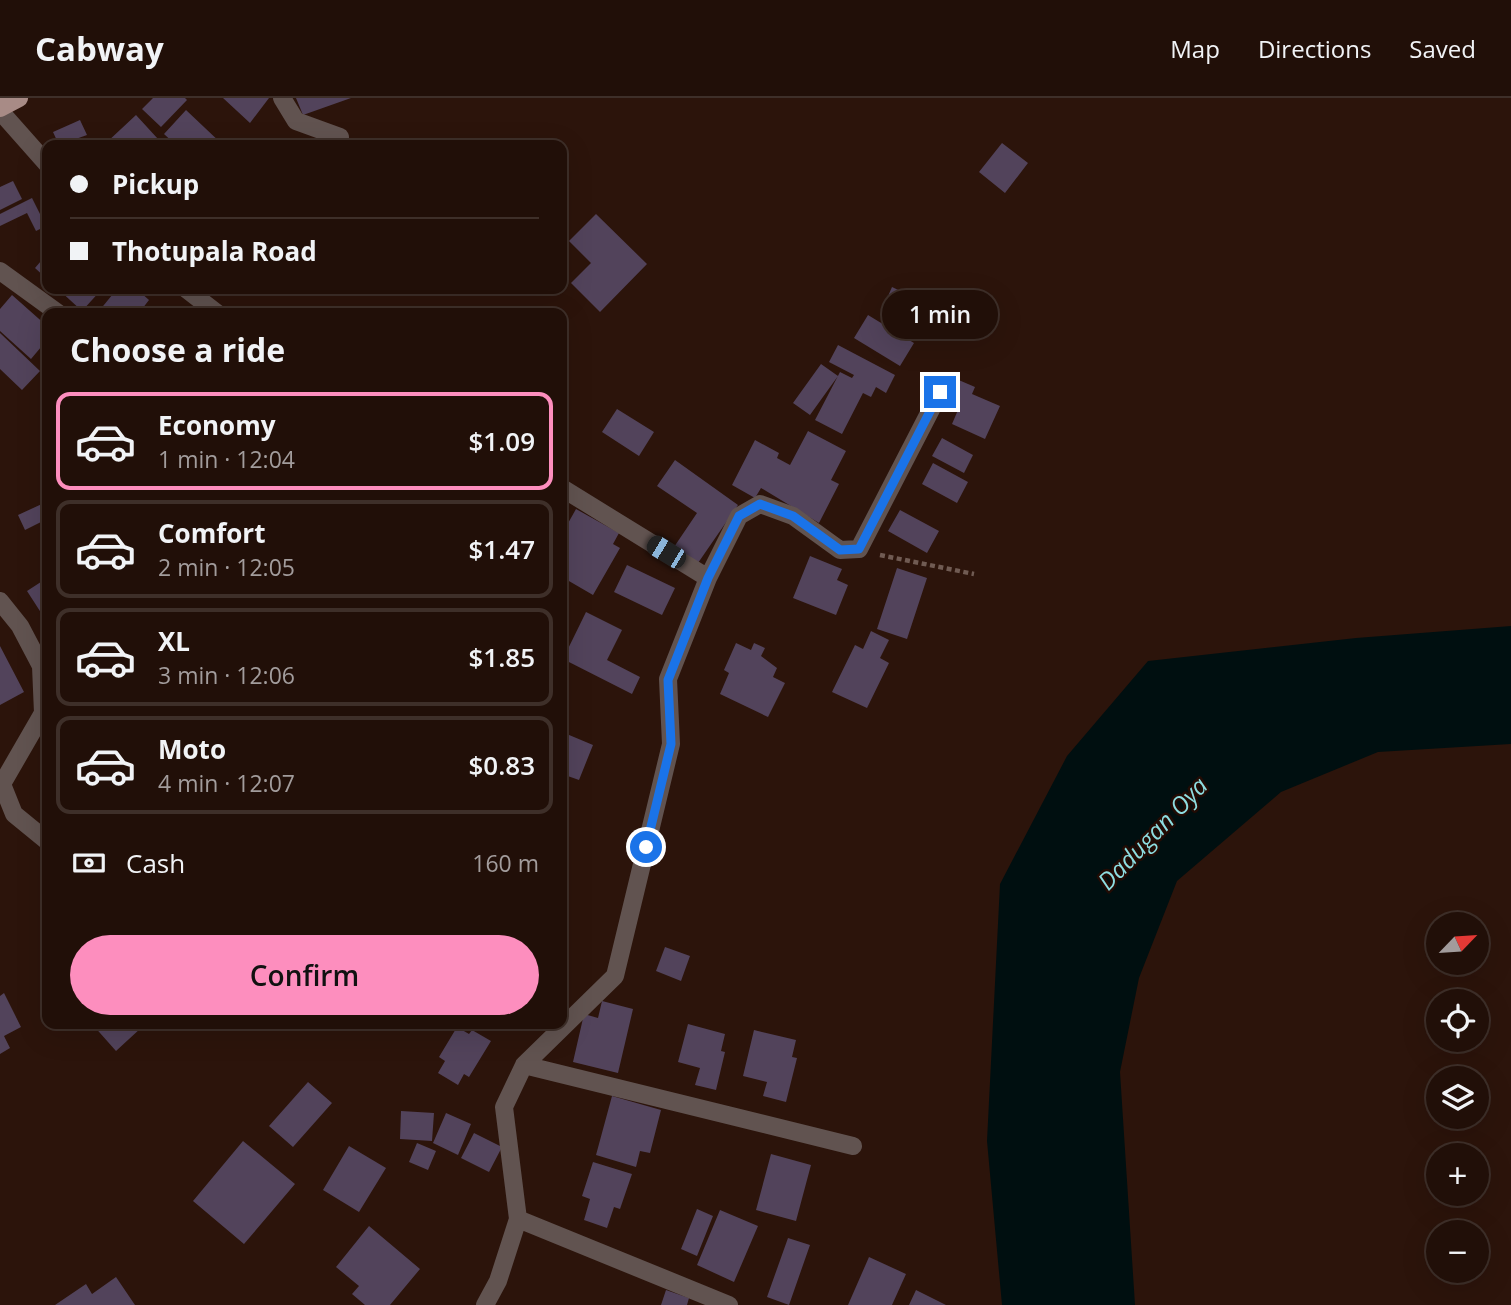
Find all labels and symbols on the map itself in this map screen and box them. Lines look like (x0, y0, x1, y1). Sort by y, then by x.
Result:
callout: 1 min (882, 290, 998, 340)
route end (924, 376, 956, 408)
car (643, 532, 690, 572)
water label: Dadugan Oya (1090, 769, 1215, 897)
route start (630, 831, 662, 863)
north arrow (1426, 912, 1489, 975)

